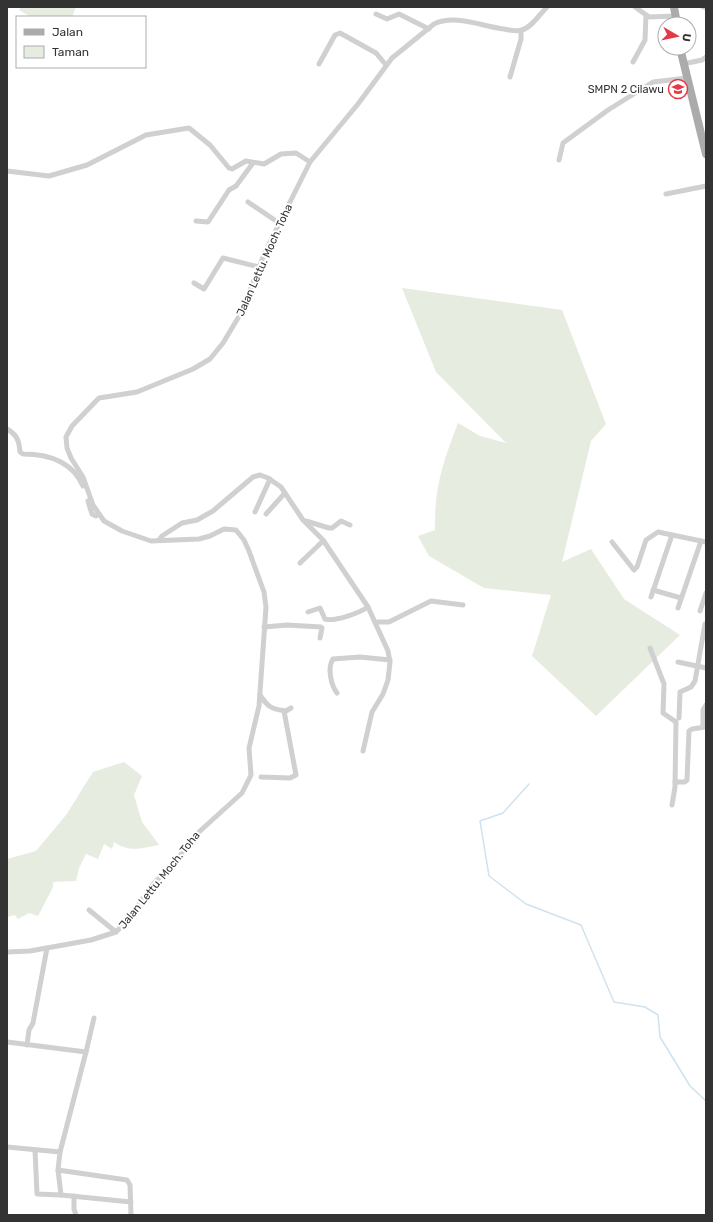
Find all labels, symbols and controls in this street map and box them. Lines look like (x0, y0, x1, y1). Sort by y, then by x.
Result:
legend (16, 16, 146, 68)
north arrow (657, 16, 697, 56)
text: Jalan (52, 25, 83, 39)
text: U (679, 33, 693, 42)
text: Taman (52, 45, 89, 59)
school or university icon: SMPN 2 Cilawu (667, 78, 689, 100)
place label: SMPN 2 Cilawu (588, 83, 664, 96)
street label: Jalan Lettu. Moch. Toha (234, 202, 295, 318)
street label: Jalan Lettu. Moch. Toha (116, 829, 203, 932)

